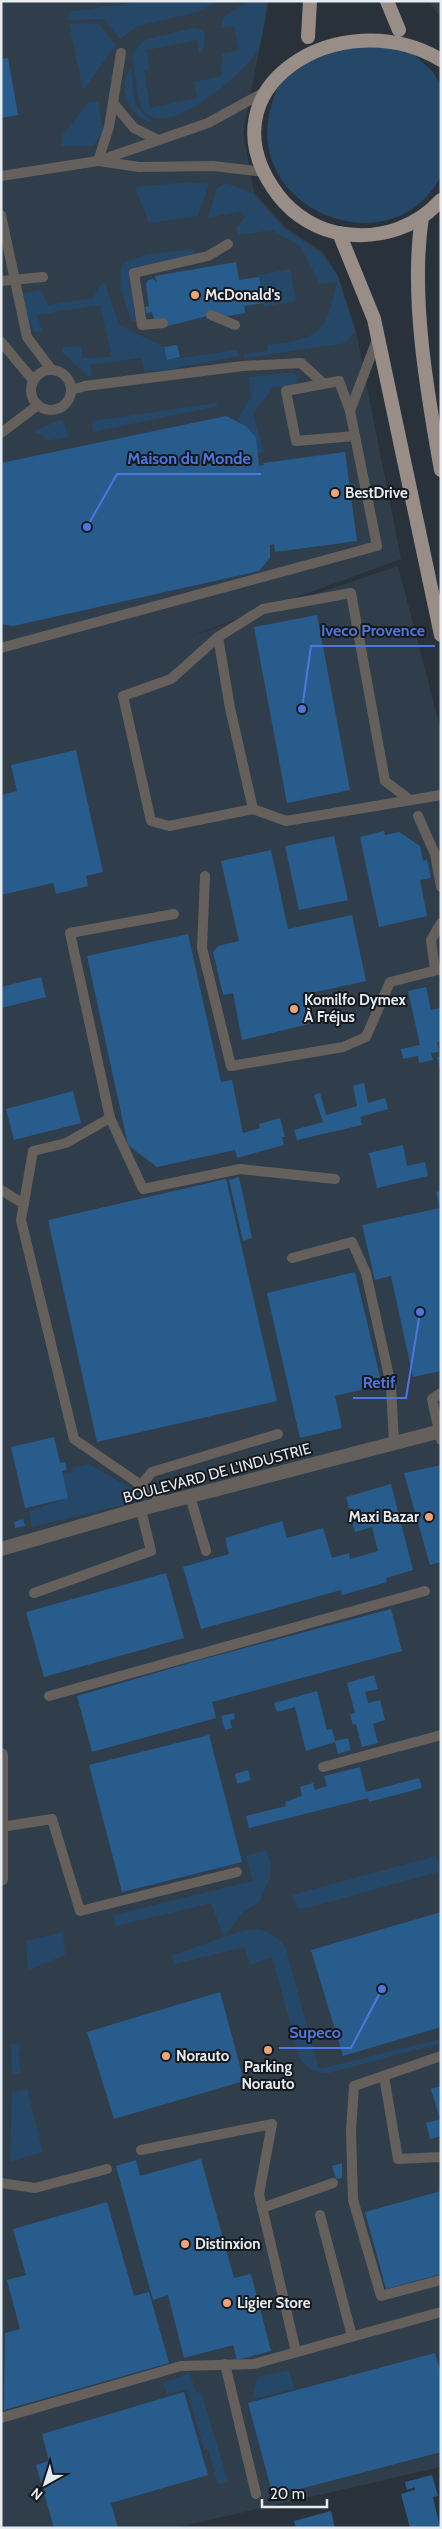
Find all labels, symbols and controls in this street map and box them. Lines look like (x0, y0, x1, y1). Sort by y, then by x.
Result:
place label: McDonald's (205, 286, 280, 304)
marker: McDonald's (189, 289, 201, 301)
callout: Maison du Monde (117, 443, 261, 474)
text: Maison du Monde (127, 449, 251, 468)
place label: BestDrive (345, 484, 408, 502)
marker: BestDrive (329, 487, 341, 499)
callout: Iveco Provence (311, 615, 435, 646)
text: Iveco Provence (321, 621, 425, 640)
place label: Komilfo Dymex À Fréjus (304, 991, 406, 1026)
marker: Komilfo Dymex À Fréjus (288, 1003, 300, 1015)
callout: Retif (353, 1367, 406, 1398)
text: Retif (363, 1373, 396, 1392)
street label: BOULEVARD DE L'INDUSTRIE (121, 1439, 313, 1507)
place label: Maxi Bazar (348, 1508, 419, 1526)
marker: Maxi Bazar (423, 1511, 435, 1523)
callout: Supeco (279, 2017, 351, 2048)
text: Supeco (289, 2023, 341, 2042)
marker: Parking Norauto (262, 2044, 274, 2056)
place label: Norauto (176, 2047, 230, 2065)
marker: Norauto (160, 2050, 172, 2062)
place label: Parking Norauto (241, 2058, 295, 2093)
place label: Distinxion (195, 2235, 260, 2253)
marker: Distinxion (179, 2238, 191, 2250)
place label: Ligier Store (237, 2294, 311, 2312)
marker: Ligier Store (221, 2297, 233, 2309)
north arrow (20, 2459, 70, 2509)
scale bar (262, 2476, 327, 2508)
text: N (27, 2484, 46, 2504)
text: 20 m (270, 2485, 305, 2503)

